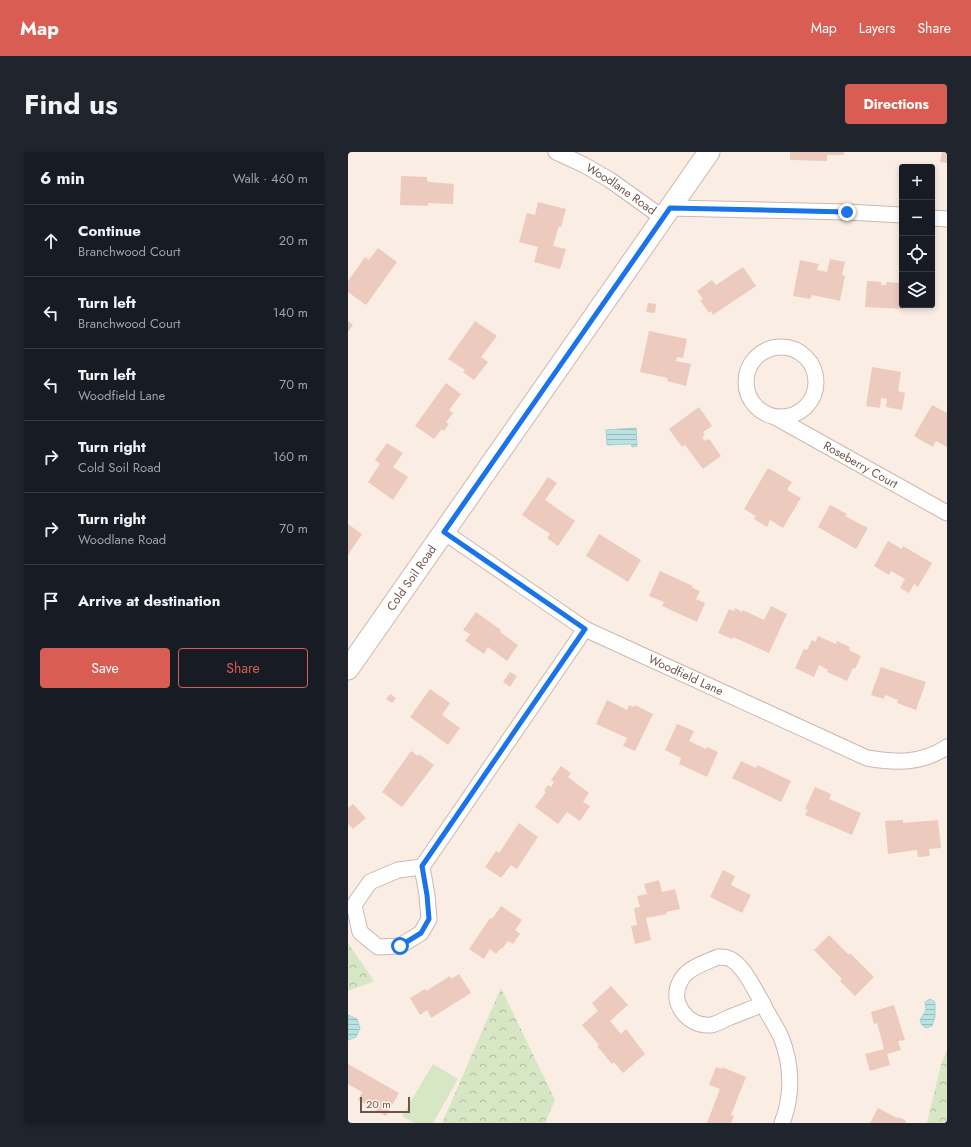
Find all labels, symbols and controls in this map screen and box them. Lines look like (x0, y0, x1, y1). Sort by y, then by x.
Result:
text: Map (20, 15, 59, 42)
text: Map (811, 18, 837, 38)
text: Layers (859, 18, 895, 38)
text: Share (917, 18, 951, 38)
text: Find us (24, 84, 118, 125)
button: Directions (845, 84, 947, 124)
street label: Woodlane Road (582, 159, 660, 219)
map controls (899, 164, 935, 308)
button: + (899, 164, 935, 200)
text: 6 min (40, 166, 85, 190)
text: Walk · 460 m (233, 169, 308, 188)
button: − (899, 200, 935, 236)
route end (838, 203, 856, 221)
text: Continue (78, 220, 141, 242)
icon: ahead (40, 230, 62, 252)
text: 20 m (279, 231, 308, 250)
button: locate (899, 236, 935, 272)
text: Branchwood Court (78, 242, 180, 261)
button: layers (899, 272, 935, 308)
text: Turn left (78, 292, 136, 314)
icon: left (40, 302, 62, 324)
text: 140 m (273, 303, 308, 322)
text: Branchwood Court (78, 314, 180, 333)
text: Turn left (78, 364, 136, 386)
icon: left (40, 374, 62, 396)
text: 70 m (279, 375, 308, 394)
text: Woodfield Lane (78, 386, 165, 405)
text: Turn right (78, 436, 146, 458)
street label: Roseberry Court (820, 437, 901, 493)
icon: right (40, 446, 62, 468)
text: 160 m (273, 447, 308, 466)
text: Cold Soil Road (78, 458, 161, 477)
text: Turn right (78, 508, 146, 530)
icon: right (40, 518, 62, 540)
text: 70 m (279, 519, 308, 538)
text: Woodlane Road (78, 530, 166, 549)
street label: Cold Soil Road (382, 541, 441, 615)
icon: arrive (40, 590, 62, 612)
text: Arrive at destination (78, 590, 220, 612)
button: Save (40, 648, 170, 688)
button: Share (178, 648, 308, 688)
street label: Woodfield Lane (645, 650, 726, 700)
route start (391, 937, 409, 955)
scale bar (360, 1095, 410, 1114)
text: 20 m (366, 1096, 391, 1112)

